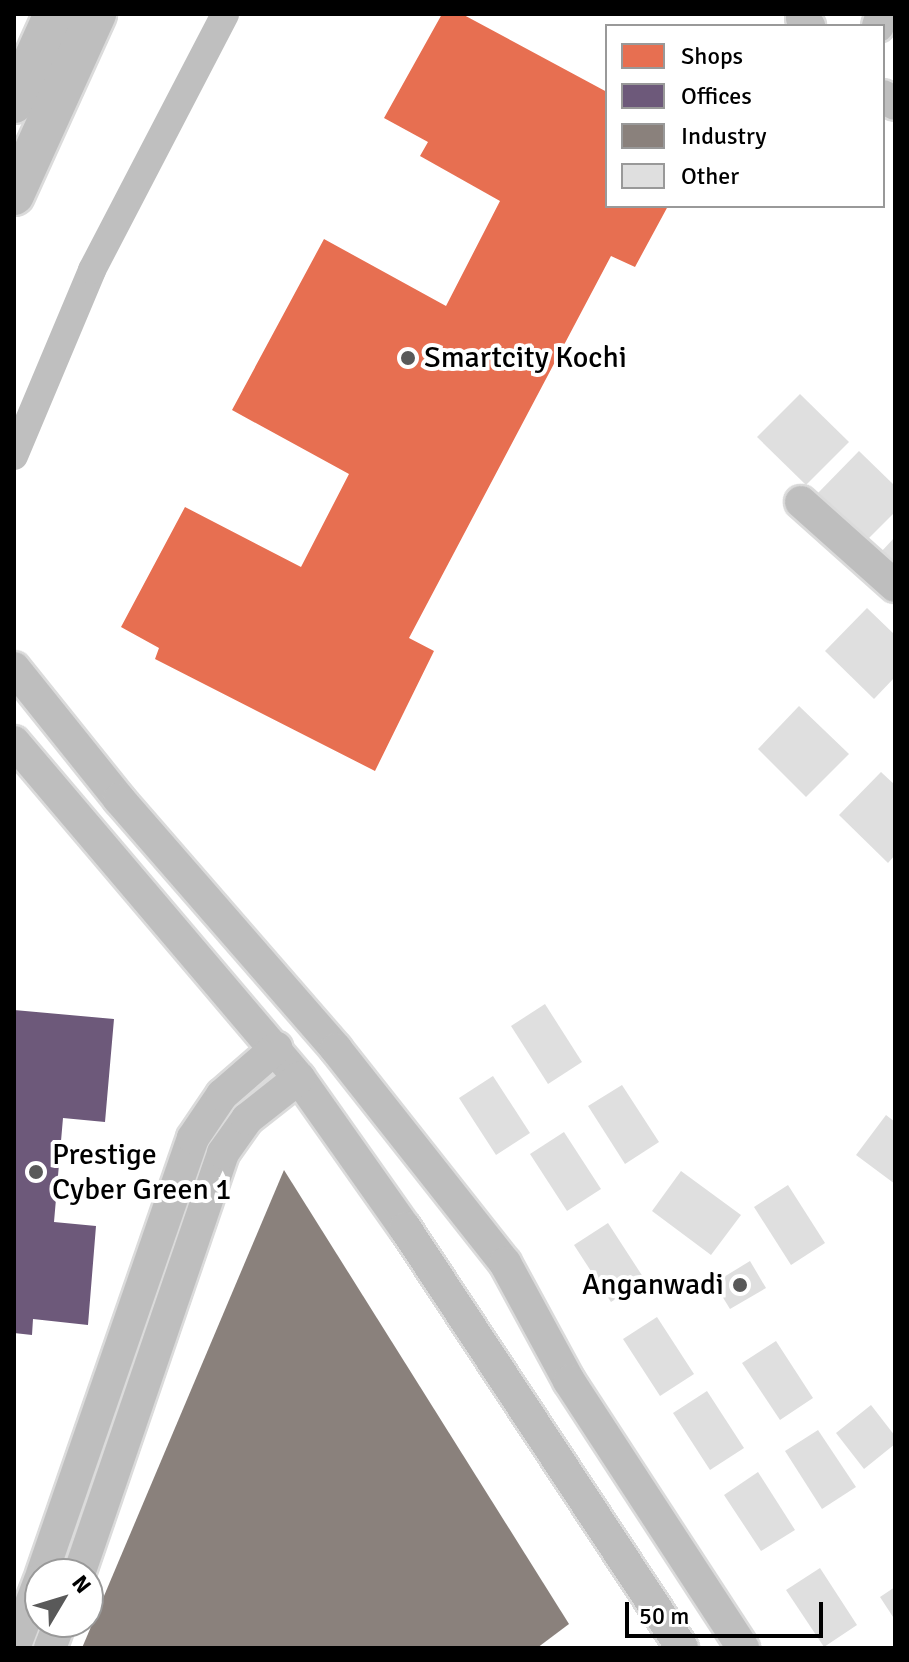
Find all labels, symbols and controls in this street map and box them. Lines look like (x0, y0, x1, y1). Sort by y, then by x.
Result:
legend (605, 24, 885, 208)
text: Shops (681, 41, 743, 71)
text: Offices (681, 81, 752, 111)
text: Industry (681, 121, 767, 151)
text: Other (681, 161, 739, 191)
place label: Smartcity Kochi (424, 340, 627, 376)
marker: Smartcity Kochi (399, 349, 417, 367)
place label: Prestige Cyber Green 1 (52, 1137, 232, 1208)
marker: Prestige Cyber Green 1 (27, 1163, 45, 1181)
place label: Anganwadi (582, 1267, 724, 1303)
marker: Anganwadi (731, 1276, 749, 1294)
north arrow (24, 1558, 104, 1638)
text: N (66, 1570, 97, 1598)
scale bar (629, 1586, 827, 1636)
text: 50 m (639, 1601, 689, 1631)

